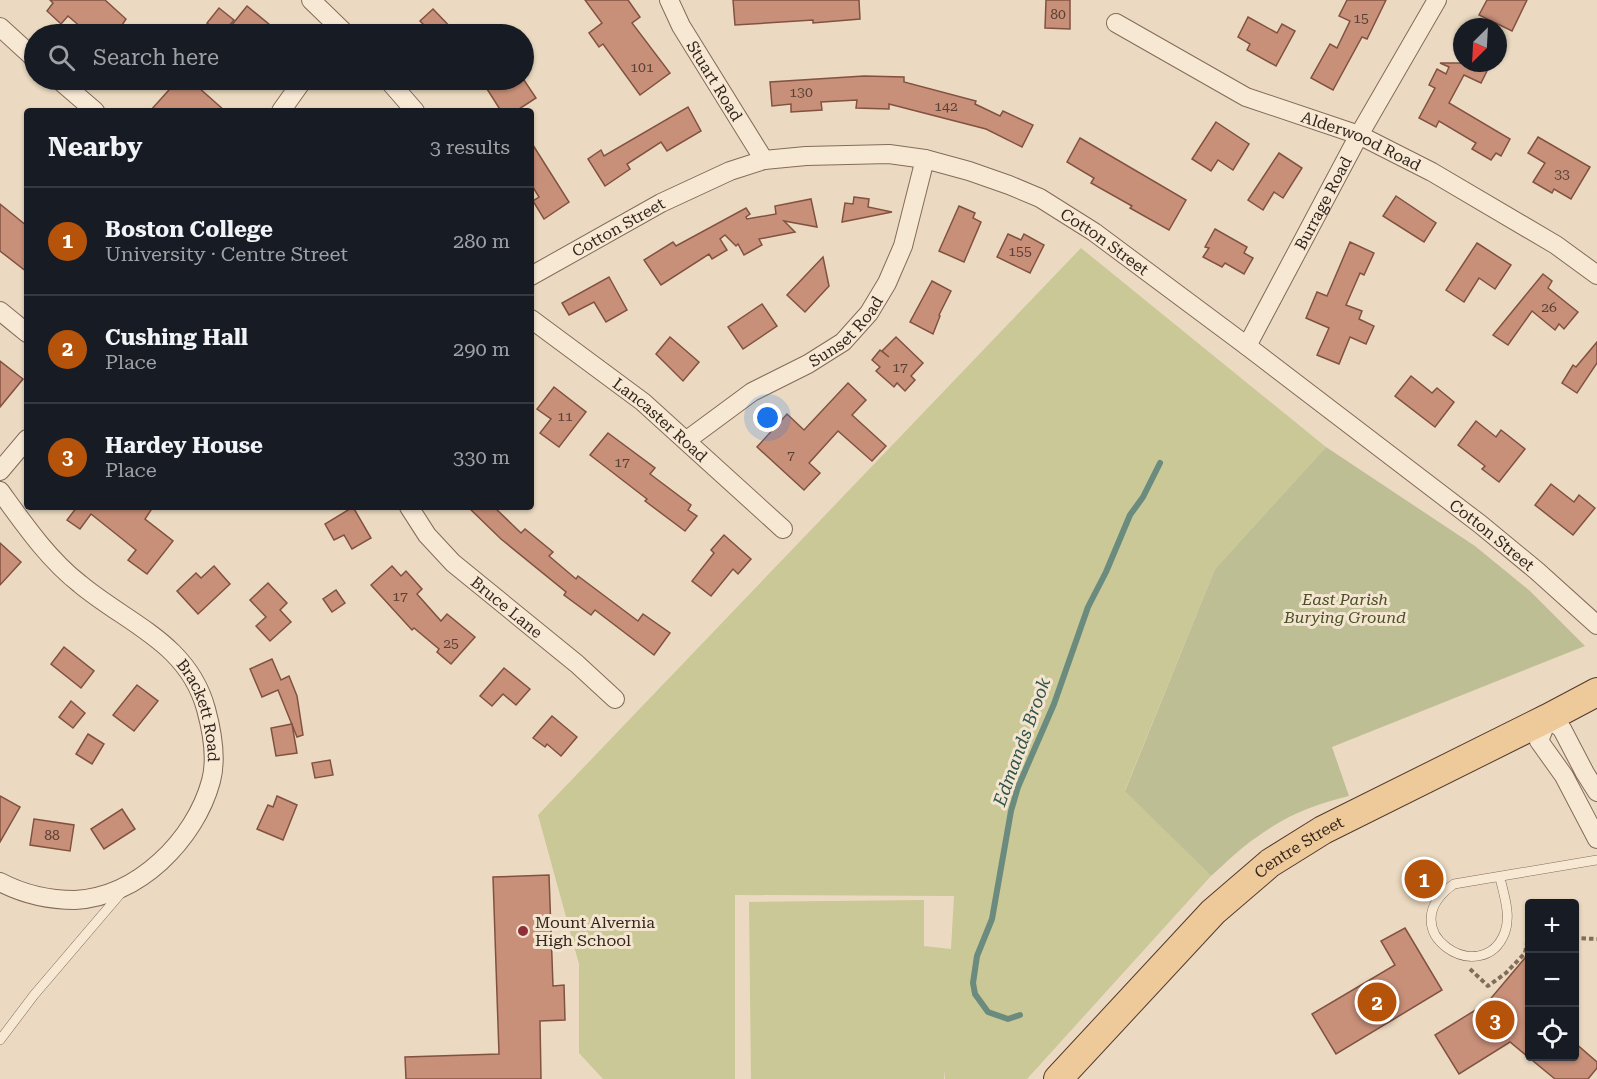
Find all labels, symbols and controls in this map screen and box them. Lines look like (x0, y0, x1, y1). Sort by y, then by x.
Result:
house number: 80 (1050, 6, 1066, 22)
house number: 15 (1353, 10, 1369, 26)
north arrow (1453, 18, 1507, 72)
search box (24, 24, 534, 90)
street label: Stuart Road (683, 37, 746, 125)
icon: search (45, 41, 78, 74)
text: Search here (93, 45, 219, 70)
house number: 101 (630, 59, 654, 75)
house number: 130 (789, 84, 813, 100)
house number: 142 (934, 98, 958, 114)
street label: Alderwood Road (1299, 107, 1424, 175)
text: Nearby (48, 132, 142, 162)
text: 3 results (430, 135, 510, 159)
street label: Burrage Road (1291, 153, 1356, 253)
house number: 33 (1554, 166, 1570, 182)
street label: Cotton Street (569, 194, 668, 261)
street label: Cotton Street (1057, 204, 1152, 279)
text: Boston College (105, 217, 273, 242)
text: 1 (62, 229, 73, 253)
text: 280 m (453, 229, 510, 253)
text: University · Centre Street (105, 242, 348, 266)
house number: 155 (1008, 243, 1032, 259)
street label: Sunset Road (805, 293, 887, 371)
house number: 26 (1541, 299, 1557, 315)
text: Cushing Hall (105, 325, 248, 350)
text: 2 (62, 337, 73, 361)
text: 290 m (453, 337, 510, 361)
text: Place (105, 350, 157, 374)
house number: 17 (892, 359, 908, 375)
street label: Lancaster Road (609, 374, 711, 466)
your location (753, 403, 782, 432)
house number: 11 (557, 408, 573, 424)
text: Hardey House (105, 433, 263, 458)
text: 3 (62, 445, 73, 469)
text: 330 m (453, 445, 510, 469)
house number: 7 (787, 447, 795, 463)
house number: 17 (614, 454, 630, 470)
text: Place (105, 458, 157, 482)
street label: Cotton Street (1446, 495, 1538, 575)
street label: Bruce Lane (467, 572, 546, 642)
house number: 17 (392, 588, 408, 604)
park label: East Parish Burying Ground (1283, 590, 1406, 627)
house number: 25 (443, 635, 459, 651)
street label: Brackett Road (173, 655, 223, 762)
water label: Edmands Brook (988, 675, 1055, 810)
street label: Centre Street (1251, 812, 1347, 882)
house number: 88 (44, 827, 60, 843)
pin: 1 (1404, 856, 1444, 902)
map controls (1525, 899, 1579, 1061)
button: + (1525, 899, 1579, 953)
place label: Mount Alvernia High School (535, 913, 655, 950)
marker: Mount Alvernia High School (516, 924, 530, 938)
button: − (1525, 953, 1579, 1007)
pin: 2 (1358, 980, 1396, 1024)
pin: 3 (1476, 998, 1514, 1042)
button: locate (1525, 1007, 1579, 1061)

